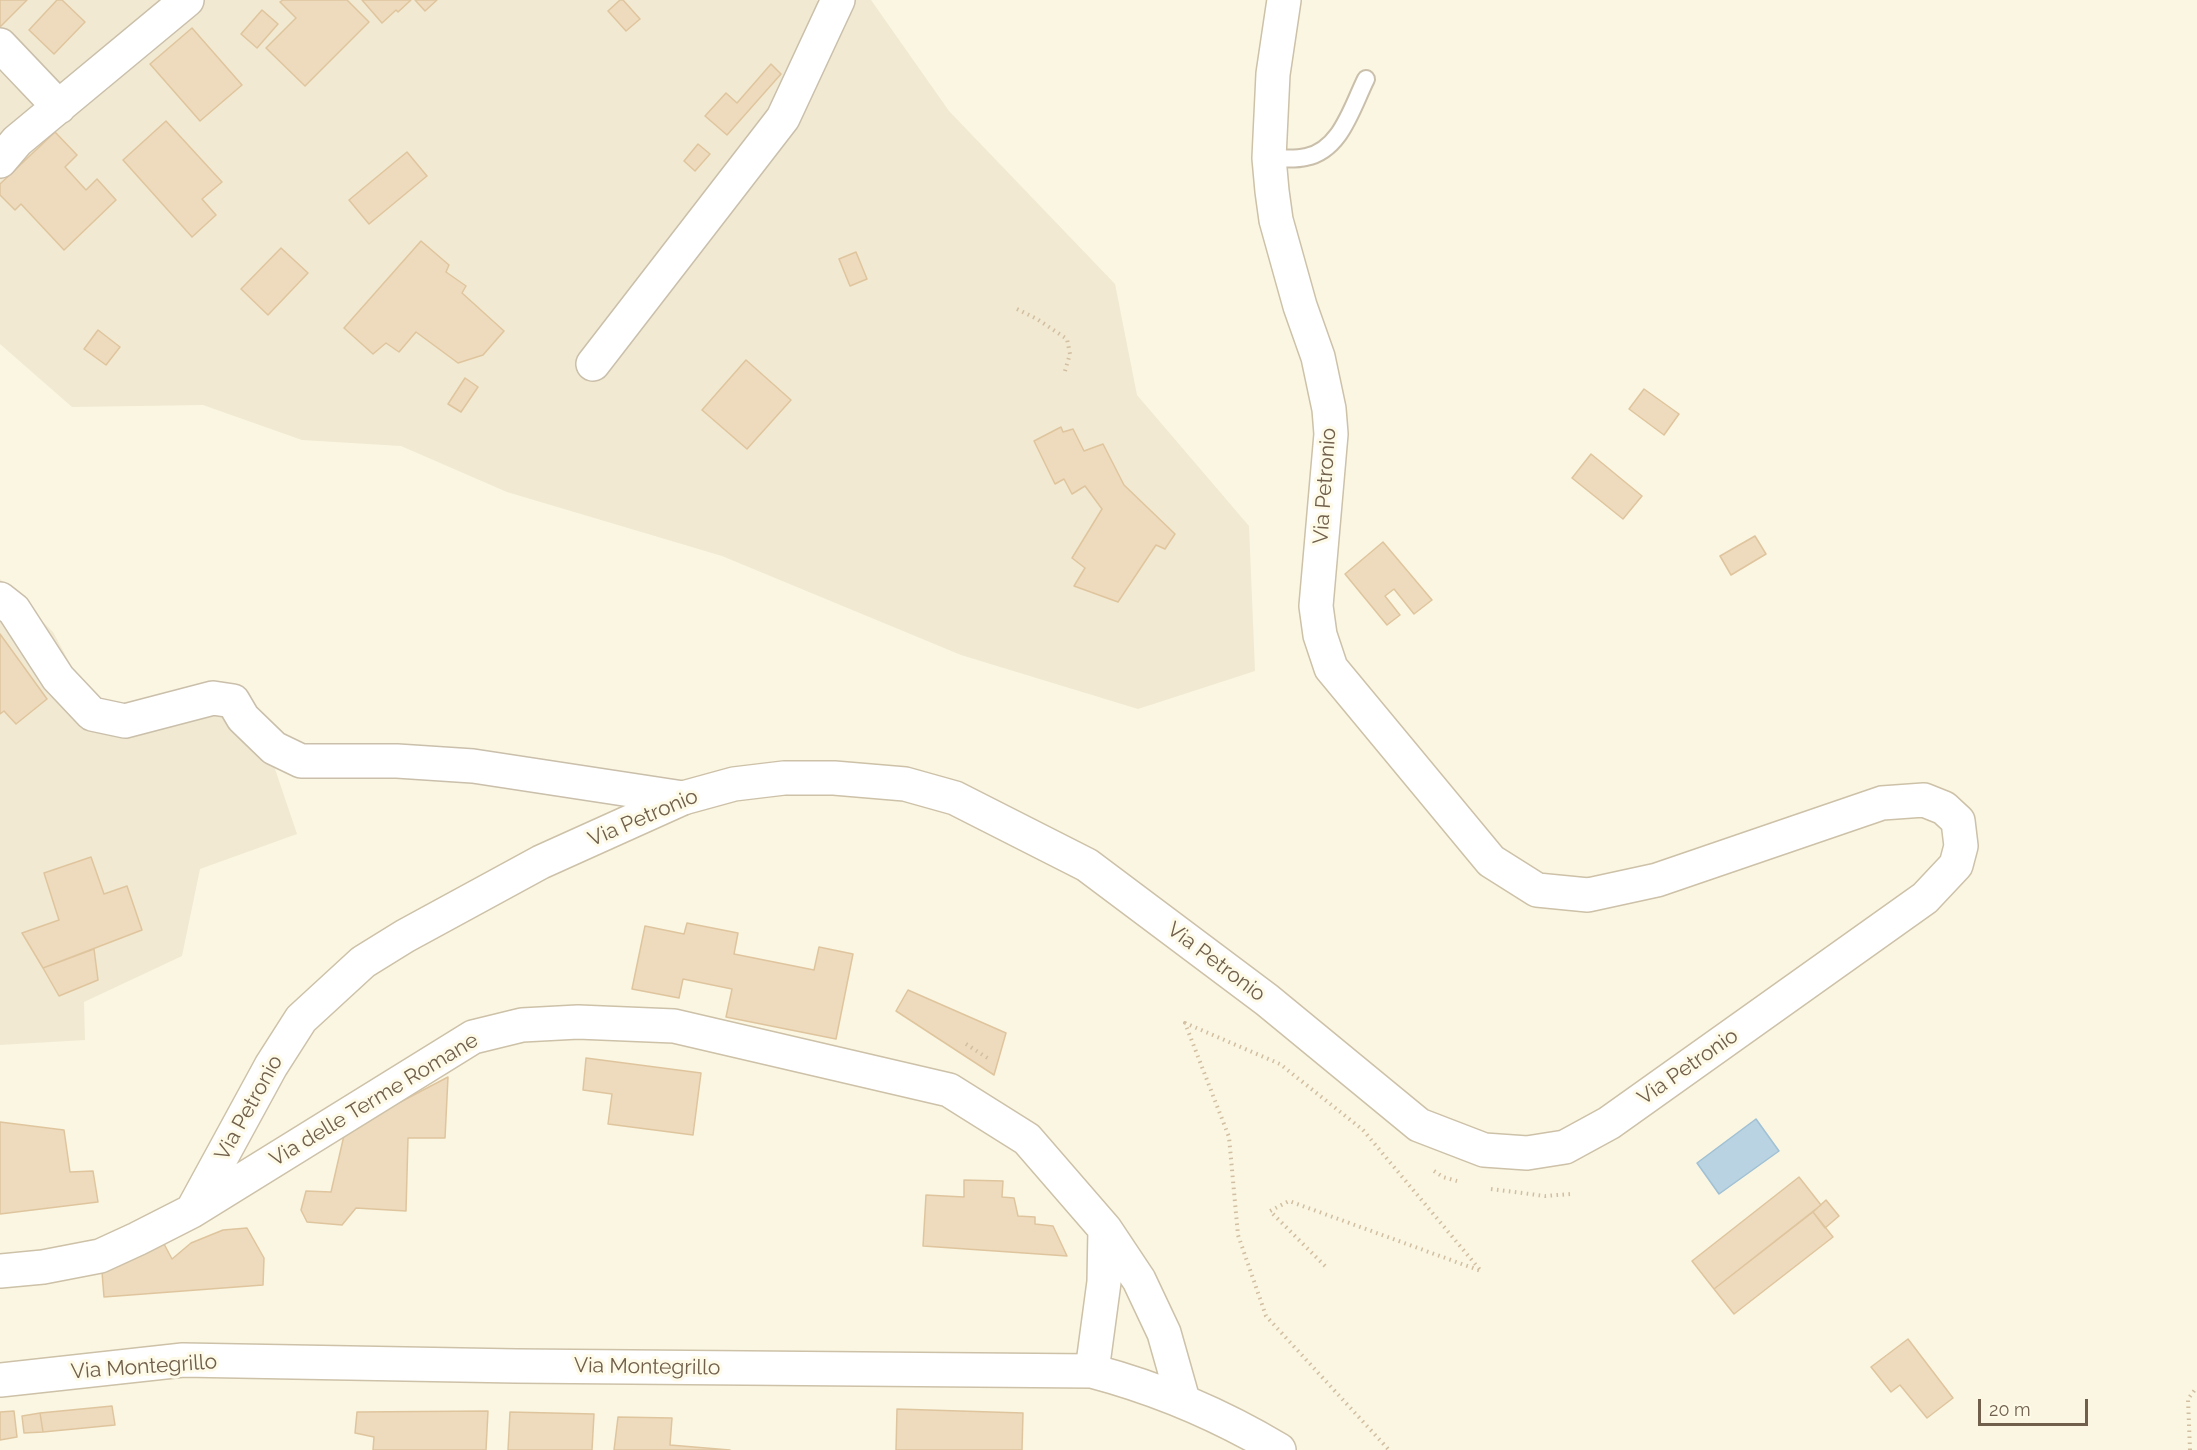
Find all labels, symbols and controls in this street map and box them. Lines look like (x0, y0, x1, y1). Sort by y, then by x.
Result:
street label: Via Petronio (1308, 427, 1342, 545)
street label: Via Petronio (584, 784, 702, 852)
street label: Via Petronio (1162, 917, 1270, 1007)
street label: Via Petronio (1633, 1023, 1743, 1111)
street label: Via delle Terme Romane (265, 1028, 483, 1172)
street label: Via Petronio (210, 1051, 288, 1165)
street label: Via Montegrillo (70, 1349, 218, 1385)
street label: Via Montegrillo (574, 1353, 720, 1381)
scale bar (1981, 1387, 2090, 1425)
text: 20 m (1989, 1399, 2031, 1420)

